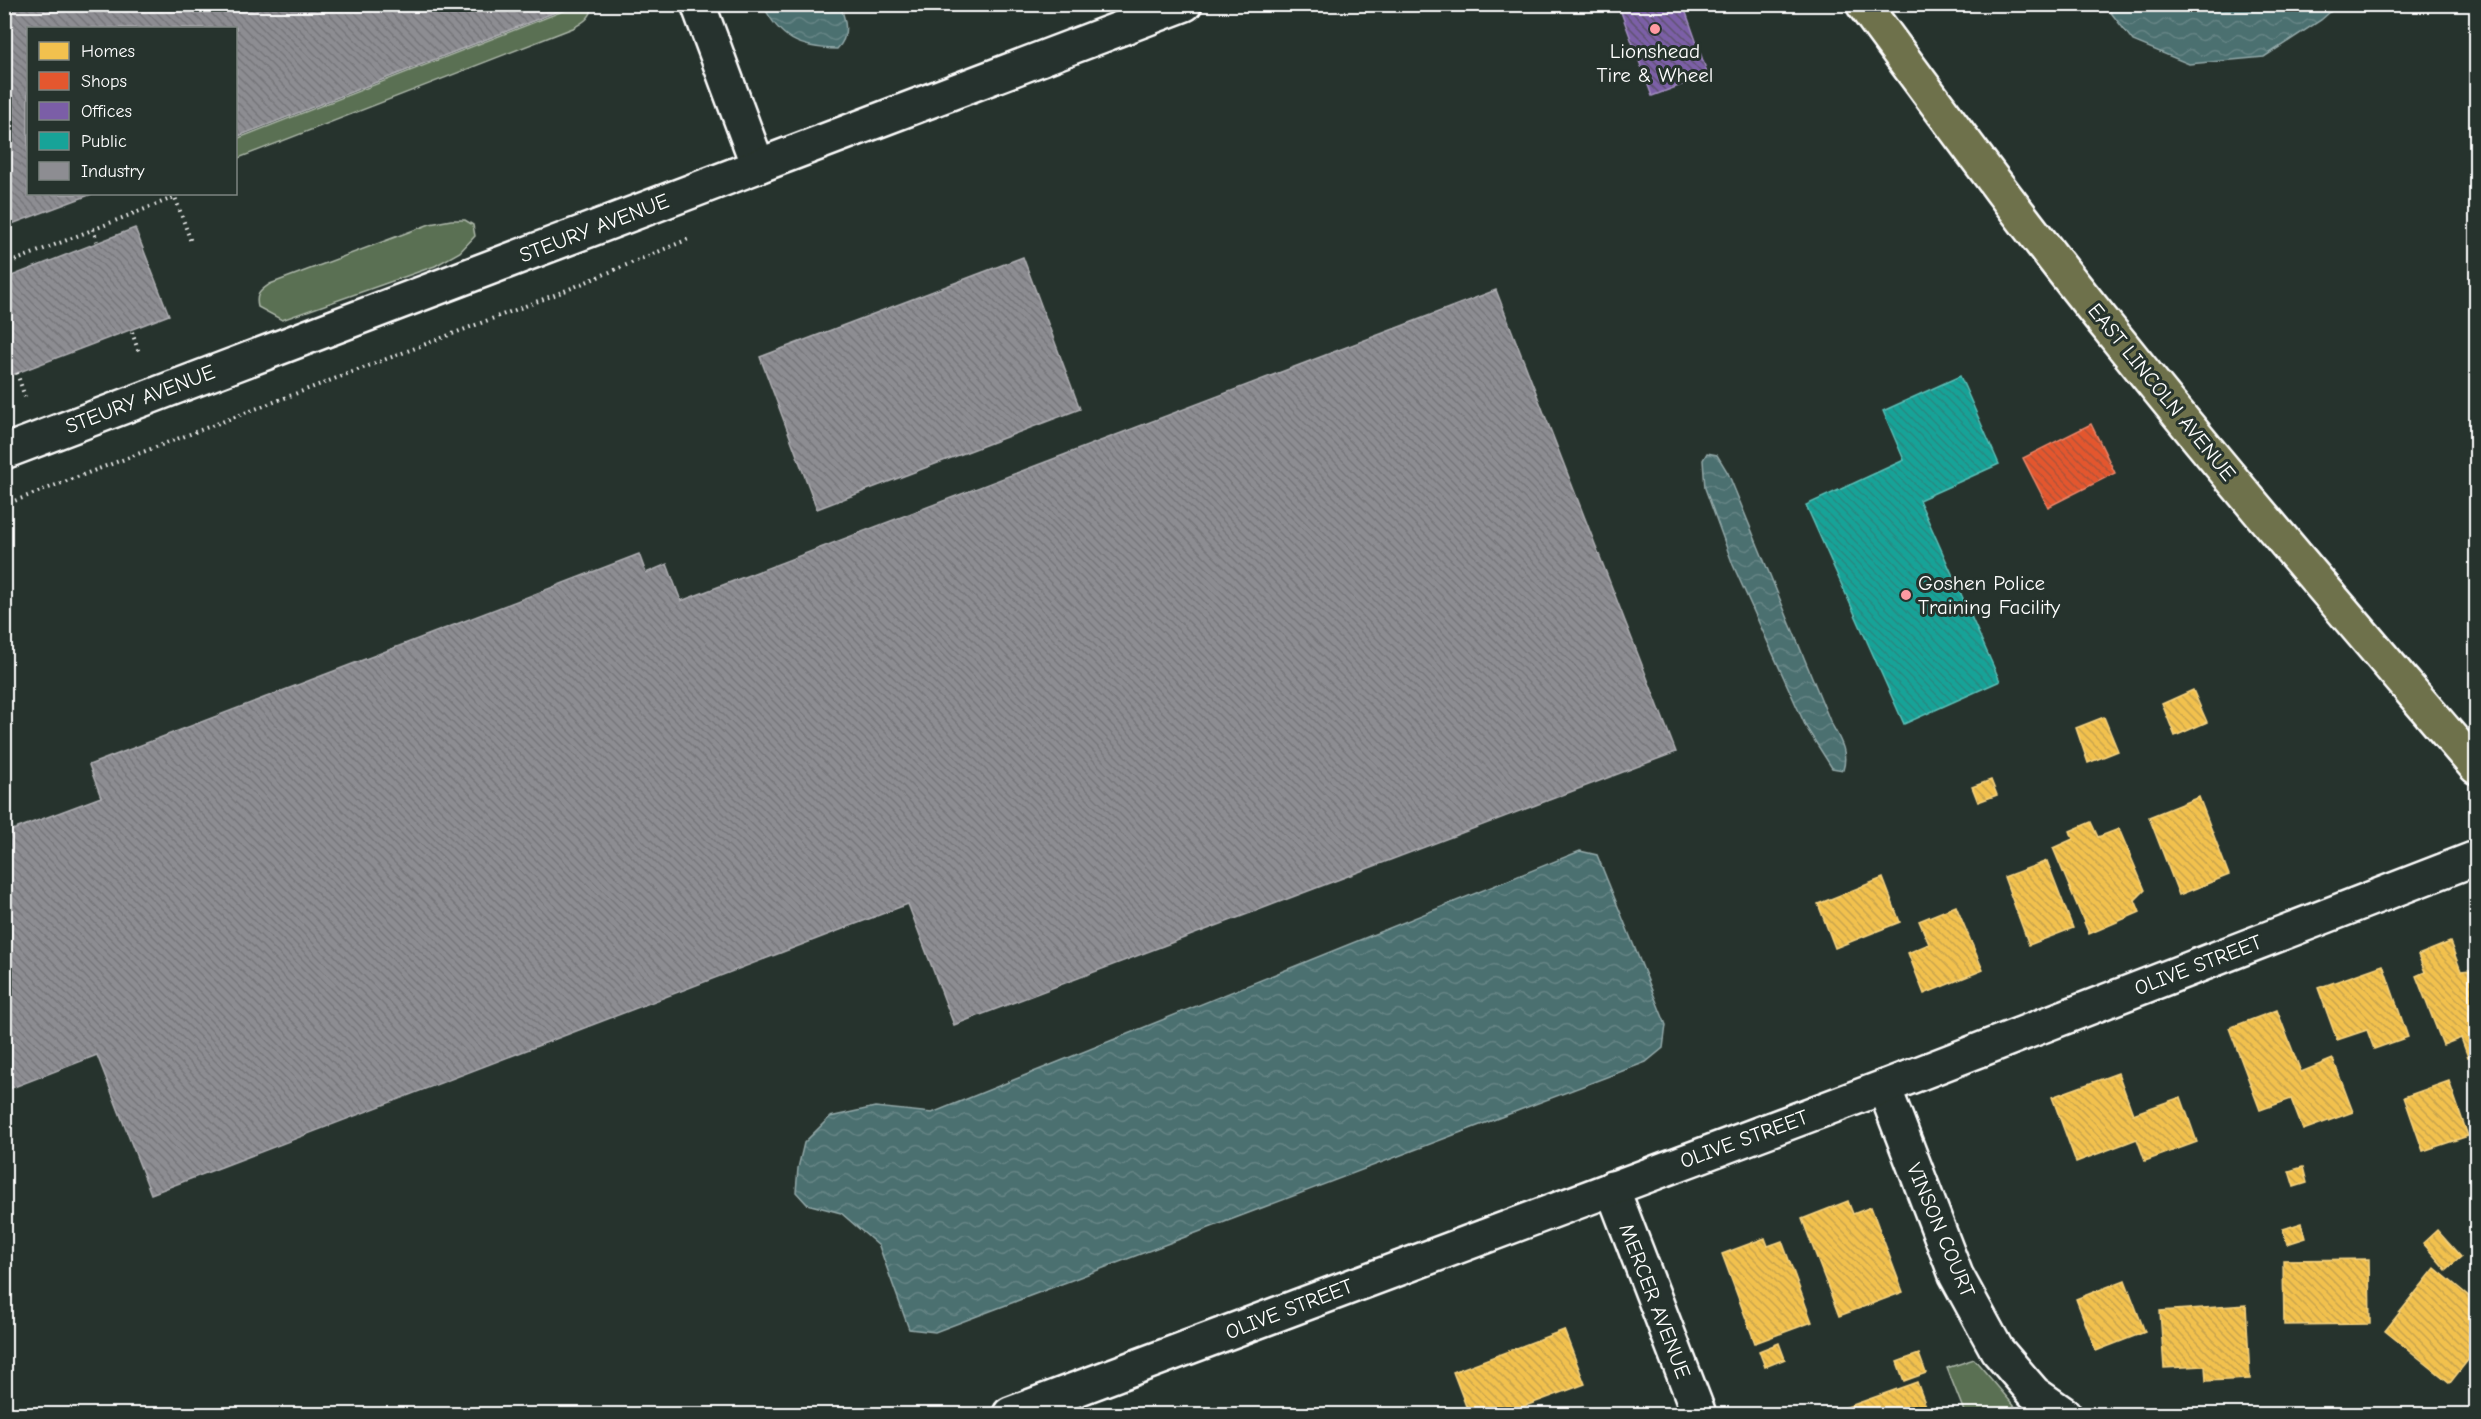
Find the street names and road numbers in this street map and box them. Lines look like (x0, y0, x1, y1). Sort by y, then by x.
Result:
street label: STEURY AVENUE (516, 188, 672, 268)
street label: EAST LINCOLN AVENUE (2083, 299, 2241, 485)
street label: STEURY AVENUE (62, 359, 218, 439)
street label: OLIVE STREET (2131, 930, 2265, 1000)
street label: OLIVE STREET (1677, 1105, 1811, 1173)
street label: VINSON COURT (1902, 1159, 1980, 1301)
street label: MERCER AVENUE (1614, 1220, 1696, 1382)
street label: OLIVE STREET (1222, 1274, 1356, 1344)

